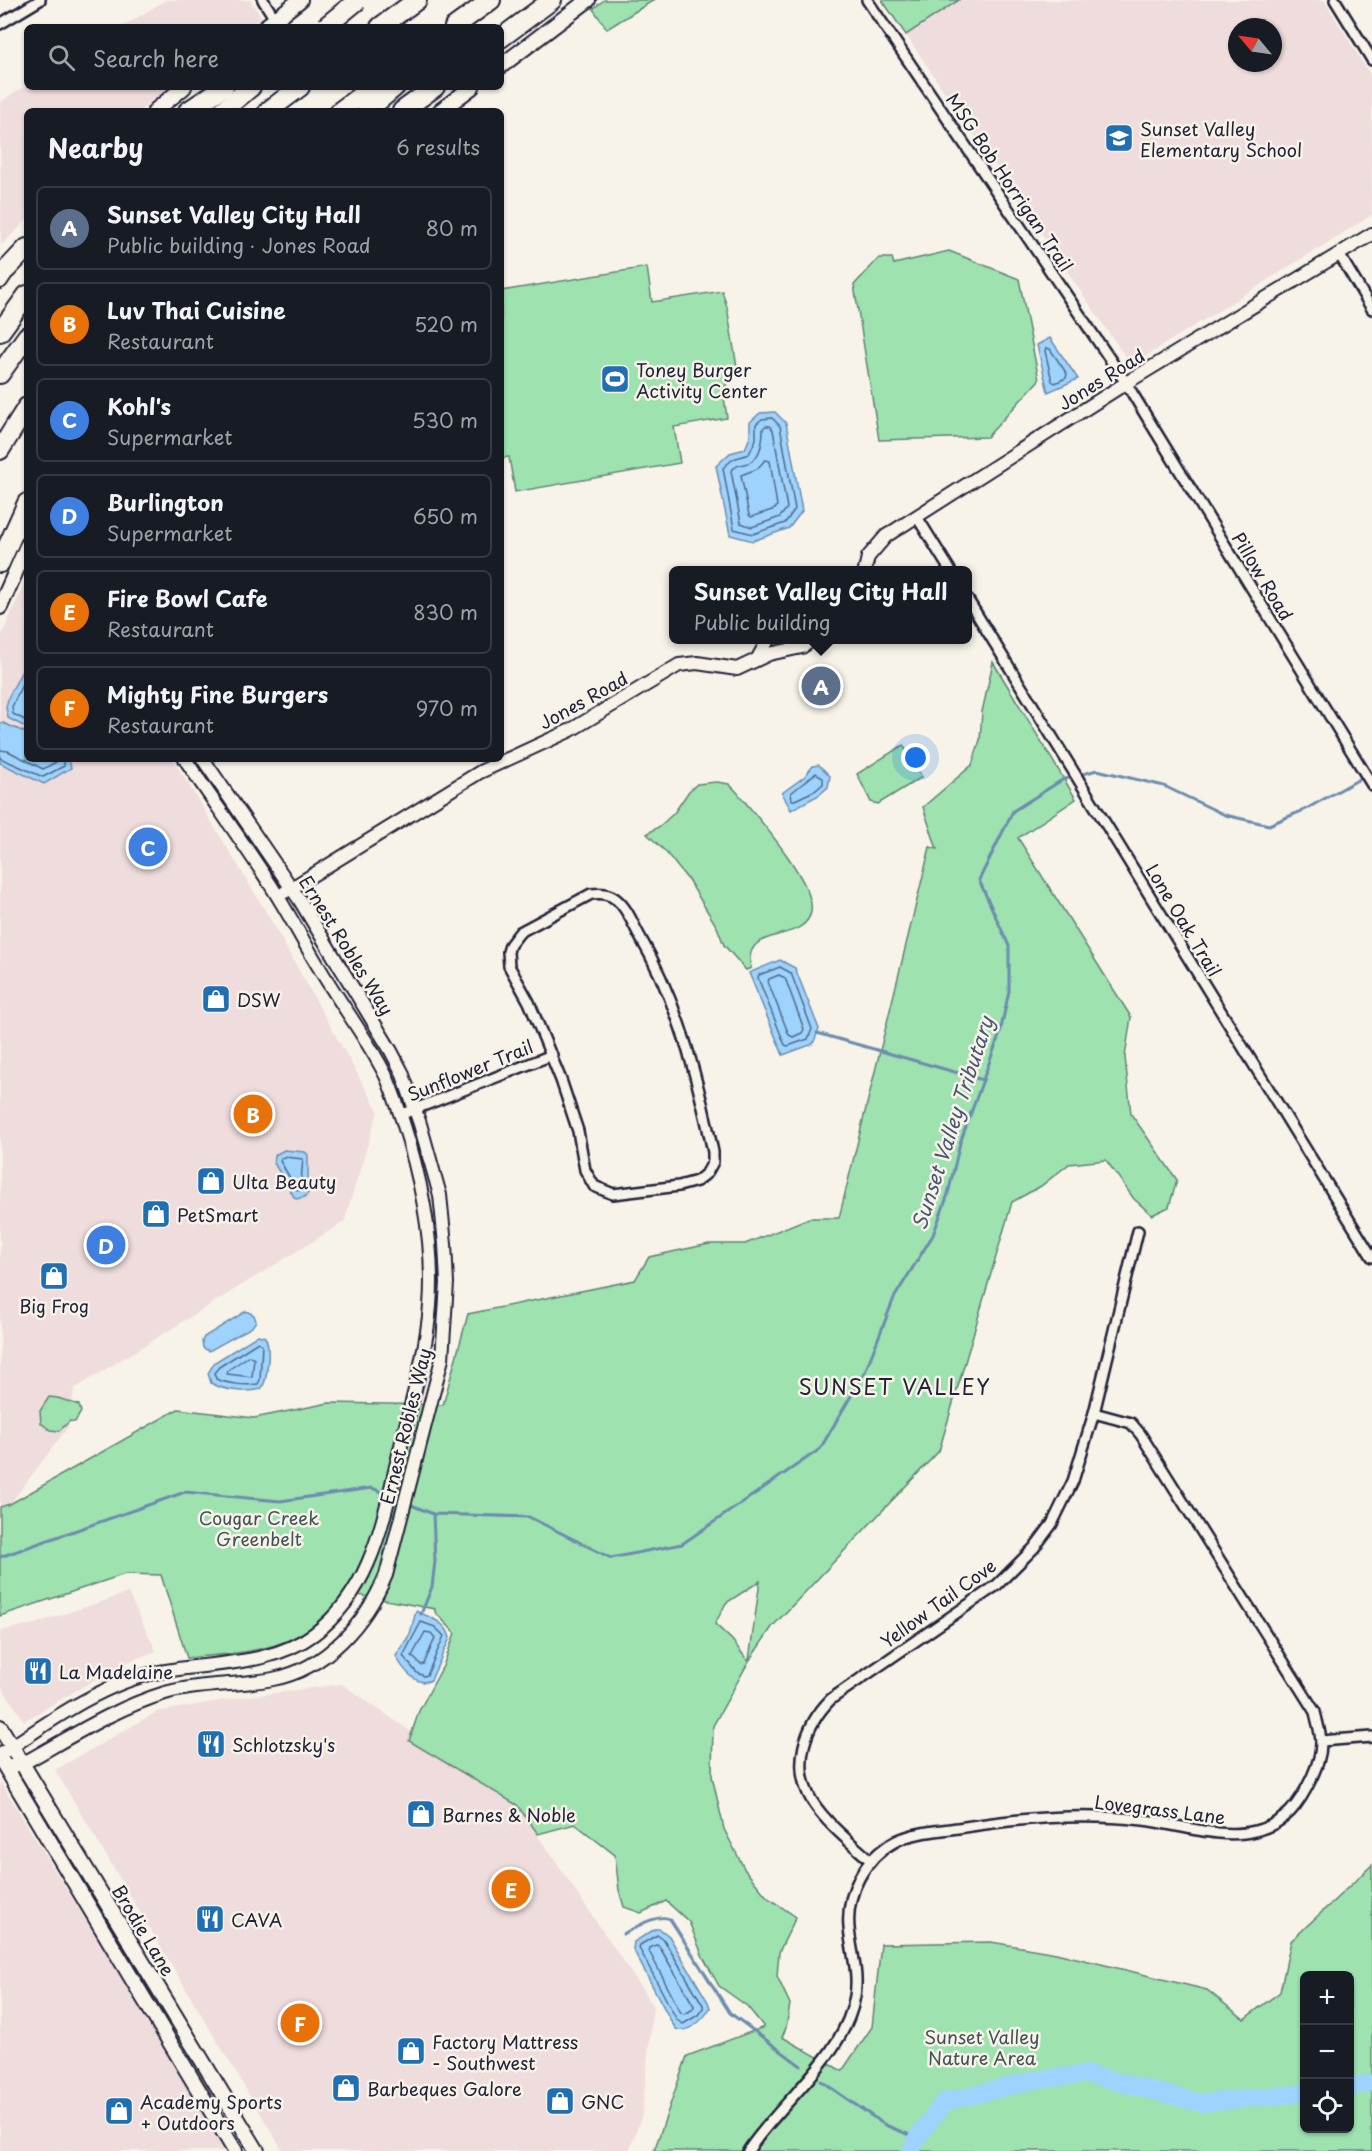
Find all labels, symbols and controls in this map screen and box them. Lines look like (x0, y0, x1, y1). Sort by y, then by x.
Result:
north arrow (1228, 18, 1282, 72)
search box (24, 24, 504, 90)
icon: search (45, 41, 78, 74)
text: Search here (93, 41, 219, 74)
street label: MSG Bob Horrigan Trail (940, 87, 1080, 277)
place label: Sunset Valley Elementary School (1140, 115, 1302, 163)
school or university icon: Sunset Valley Elementary School (1103, 122, 1135, 154)
text: Nearby (48, 128, 143, 167)
text: 6 results (396, 132, 480, 162)
text: Sunset Valley City Hall (107, 197, 361, 230)
text: A (62, 213, 77, 243)
text: 80 m (426, 213, 478, 243)
text: Public building · Jones Road (107, 230, 371, 260)
text: Luv Thai Cuisine (107, 293, 286, 326)
text: B (63, 309, 76, 339)
text: 520 m (414, 309, 478, 339)
text: Restaurant (107, 326, 214, 356)
street label: Jones Road (1052, 342, 1150, 416)
place label: Toney Burger Activity Center (636, 356, 768, 404)
sports icon: Toney Burger Activity Center (599, 363, 631, 395)
text: Kohl's (107, 389, 171, 422)
text: C (62, 405, 77, 435)
text: 530 m (412, 405, 478, 435)
text: Supermarket (107, 422, 233, 452)
text: Burlington (107, 485, 224, 518)
text: D (62, 501, 77, 531)
text: 650 m (413, 501, 478, 531)
text: Supermarket (107, 518, 233, 548)
street label: Pillow Road (1226, 527, 1300, 625)
popup (669, 566, 972, 644)
text: Sunset Valley City Hall (694, 574, 947, 607)
text: Fire Bowl Cafe (107, 581, 268, 614)
text: E (63, 597, 76, 627)
text: 830 m (413, 597, 478, 627)
text: Public building (694, 607, 831, 637)
text: Restaurant (107, 614, 214, 644)
street label: Jones Road (534, 664, 632, 736)
pin: A (802, 664, 840, 708)
text: Mighty Fine Burgers (107, 677, 328, 710)
text: F (64, 693, 75, 723)
text: 970 m (416, 693, 478, 723)
text: Restaurant (107, 710, 214, 740)
your location (901, 743, 930, 772)
pin: C (128, 824, 168, 870)
street label: Lone Oak Trail (1140, 858, 1228, 982)
street label: Ernest Robles Way (293, 870, 401, 1020)
shop icon: DSW (200, 983, 232, 1015)
place label: DSW (237, 986, 281, 1013)
water label: Sunset Valley Tributary (903, 1011, 1001, 1234)
street label: Sunflower Trail (403, 1032, 537, 1108)
pin: B (234, 1092, 272, 1136)
shop icon: Ulta Beauty (195, 1165, 227, 1197)
place label: Ulta Beauty (232, 1168, 336, 1195)
shop icon: PetSmart (140, 1198, 172, 1230)
place label: PetSmart (177, 1201, 258, 1228)
pin: D (86, 1222, 126, 1268)
shop icon: Big Frog (38, 1260, 70, 1292)
place label: Big Frog (19, 1292, 89, 1319)
street label: Ernest Robles Way (373, 1345, 437, 1507)
district label: SUNSET VALLEY (799, 1370, 991, 1402)
park label: Cougar Creek Greenbelt (199, 1504, 319, 1552)
street label: Yellow Tail Cove (875, 1552, 1001, 1654)
restaurant icon: La Madelaine (22, 1655, 54, 1687)
place label: La Madelaine (59, 1658, 173, 1685)
restaurant icon: Schlotzsky's (195, 1728, 227, 1760)
place label: Schlotzsky's (232, 1731, 335, 1758)
street label: Lovegrass Lane (1093, 1788, 1227, 1830)
shop icon: Barnes & Noble (405, 1798, 437, 1830)
place label: Barnes & Noble (442, 1801, 576, 1828)
pin: E (492, 1866, 530, 1912)
street label: Brodie Lane (106, 1879, 182, 1981)
restaurant icon: CAVA (194, 1903, 226, 1935)
place label: CAVA (231, 1906, 282, 1933)
map controls (1300, 1971, 1354, 2133)
button: + (1300, 1971, 1354, 2025)
pin: F (280, 2000, 320, 2046)
park label: Sunset Valley Nature Area (924, 2023, 1040, 2071)
button: − (1300, 2025, 1354, 2079)
place label: Factory Mattress - Southwest (432, 2028, 578, 2076)
shop icon: Factory Mattress - Southwest (395, 2035, 427, 2067)
shop icon: Barbeques Galore (330, 2072, 362, 2104)
place label: Barbeques Galore (367, 2075, 522, 2102)
button: locate (1300, 2079, 1354, 2133)
shop icon: GNC (544, 2085, 576, 2117)
place label: Academy Sports + Outdoors (140, 2088, 282, 2136)
place label: GNC (581, 2088, 624, 2115)
shop icon: Academy Sports + Outdoors (103, 2095, 135, 2127)

